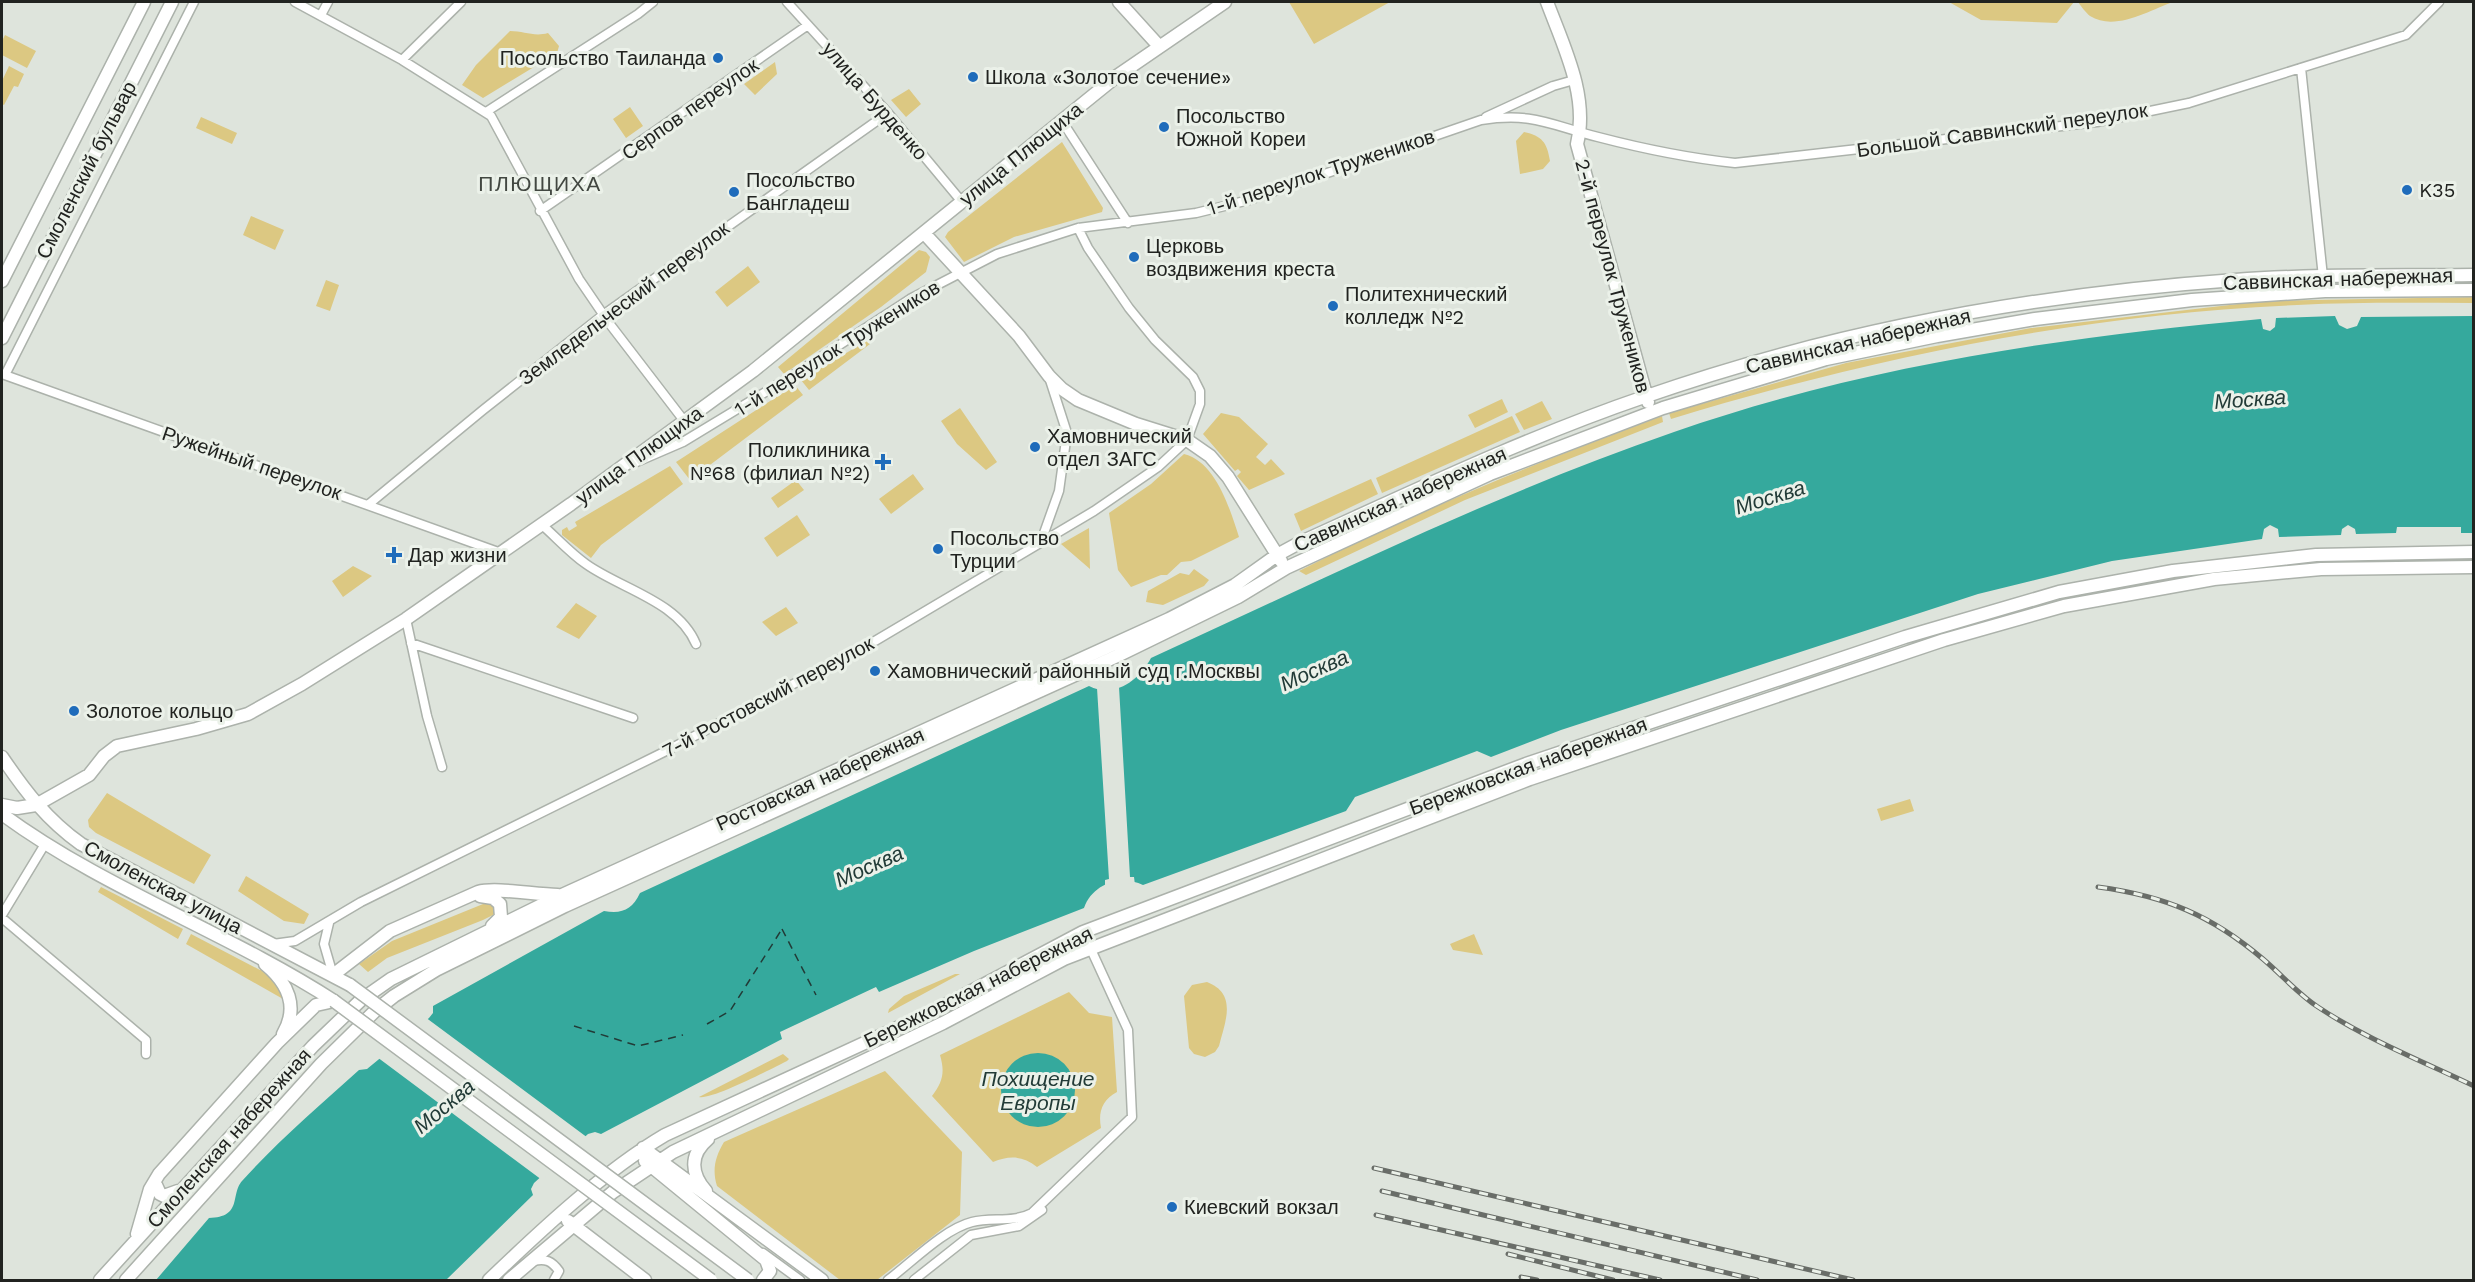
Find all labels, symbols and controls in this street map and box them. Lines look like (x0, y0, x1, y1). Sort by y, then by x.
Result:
street label: улица Бурденко (817, 37, 933, 165)
place label: Посольство Таиланда (500, 46, 707, 70)
marker: Посольство Таиланда (711, 51, 725, 65)
street label: Серпов переулок (617, 53, 763, 165)
place label: Школа «Золотое сечение» (985, 65, 1231, 89)
marker: Школа «Золотое сечение» (966, 70, 980, 84)
street label: Смоленский бульвар (31, 77, 141, 263)
street label: улица Плющиха (955, 96, 1088, 211)
street label: Большой Саввинский переулок (1855, 98, 2149, 162)
place label: Посольство Южной Кореи (1176, 104, 1306, 151)
marker: Посольство Южной Кореи (1157, 120, 1171, 134)
street label: 1-й переулок Тружеников (1204, 124, 1438, 220)
street label: 2-й переулок Тружеников (1570, 156, 1656, 396)
place label: Посольство Бангладеш (746, 168, 855, 215)
district label: ПЛЮЩИХА (478, 171, 602, 196)
place label: K35 (2419, 178, 2455, 202)
marker: K35 (2400, 183, 2414, 197)
marker: Посольство Бангладеш (727, 185, 741, 199)
street label: Земледельческий переулок (514, 216, 734, 390)
place label: Церковь воздвижения креста (1146, 234, 1336, 281)
marker: Церковь воздвижения креста (1127, 250, 1141, 264)
street label: Саввинская набережная (2223, 263, 2453, 295)
street label: 1-й переулок Тружеников (730, 275, 944, 421)
place label: Политехнический колледж №2 (1345, 282, 1507, 329)
marker: Политехнический колледж №2 (1326, 299, 1340, 313)
street label: Саввинская набережная (1743, 303, 1973, 379)
water label: Москва (2213, 384, 2287, 414)
street label: улица Плющиха (571, 400, 708, 509)
street label: Ружейный переулок (159, 421, 345, 505)
place label: Хамовнический отдел ЗАГС (1047, 424, 1192, 471)
place label: Поликлиника №68 (филиал №2) (690, 438, 871, 485)
marker: Хамовнический отдел ЗАГС (1028, 440, 1042, 454)
street label: Саввинская набережная (1290, 441, 1510, 557)
marker: Поликлиника №68 (филиал №2) (874, 453, 892, 471)
water label: Москва (1732, 475, 1808, 519)
place label: Посольство Турции (950, 526, 1059, 573)
marker: Посольство Турции (931, 542, 945, 556)
place label: Дар жизни (408, 543, 507, 567)
marker: Дар жизни (385, 546, 403, 564)
street label: 7-й Ростовский переулок (658, 631, 878, 763)
water label: Москва (1276, 644, 1352, 696)
place label: Хамовнический районный суд г.Москвы (887, 659, 1260, 683)
marker: Хамовнический районный суд г.Москвы (868, 664, 882, 678)
place label: Золотое кольцо (86, 699, 233, 723)
marker: Золотое кольцо (67, 704, 81, 718)
street label: Бережковская набережная (1406, 712, 1650, 820)
street label: Ростовская набережная (712, 722, 928, 836)
street label: Смоленская улица (80, 835, 247, 939)
water label: Москва (831, 840, 907, 892)
street label: Бережковская набережная (860, 921, 1096, 1053)
street label: Смоленская набережная (142, 1043, 316, 1233)
water label: Похищение Европы (981, 1066, 1095, 1115)
water label: Москва (408, 1073, 480, 1139)
place label: Киевский вокзал (1184, 1195, 1339, 1219)
marker: Киевский вокзал (1165, 1200, 1179, 1214)

